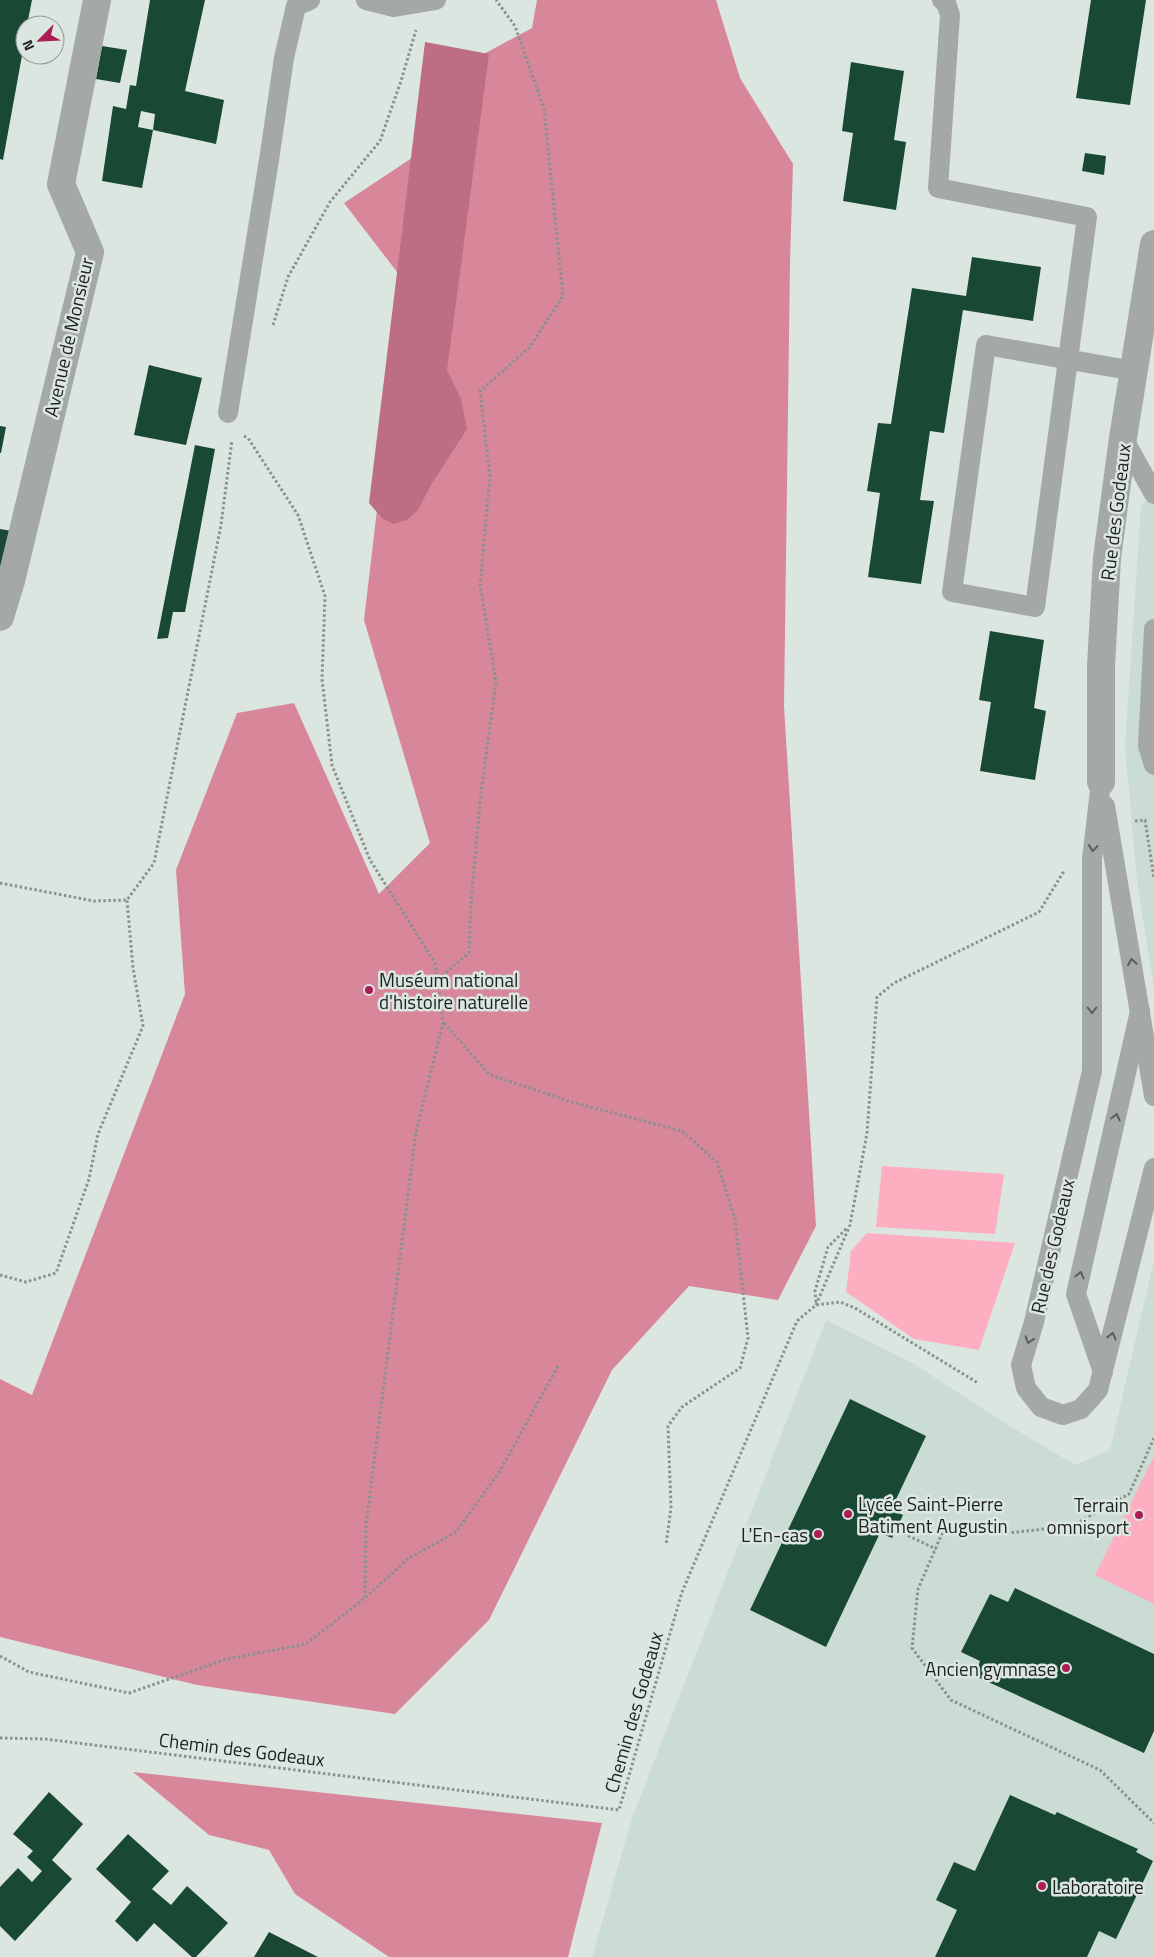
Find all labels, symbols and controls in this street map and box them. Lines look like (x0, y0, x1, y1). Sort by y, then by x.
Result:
north arrow (15, 15, 65, 65)
text: N (16, 37, 39, 54)
street label: Avenue de Monsieur (36, 254, 101, 420)
street label: Rue des Godeaux (1092, 441, 1138, 582)
one-way arrow (1088, 844, 1099, 852)
one-way arrow (1127, 957, 1137, 966)
place label: Muséum national d'histoire naturelle (379, 965, 528, 1016)
marker: Muséum national d'histoire naturelle (363, 984, 375, 996)
one-way arrow (1087, 1006, 1097, 1014)
one-way arrow (1110, 1112, 1121, 1121)
street label: Rue des Godeaux (1022, 1175, 1082, 1316)
one-way arrow (1074, 1271, 1085, 1280)
one-way arrow (1106, 1332, 1117, 1341)
one-way arrow (1025, 1336, 1035, 1344)
place label: Lycée Saint-Pierre Batiment Augustin (858, 1489, 1008, 1540)
place label: Terrain omnisport (1047, 1490, 1129, 1541)
marker: Lycée Saint-Pierre Batiment Augustin (842, 1508, 854, 1520)
marker: Terrain omnisport (1133, 1509, 1145, 1521)
place label: L'En-cas (741, 1520, 808, 1549)
marker: L'En-cas (812, 1528, 824, 1540)
street label: Chemin des Godeaux (596, 1627, 670, 1796)
place label: Ancien gymnase (925, 1654, 1056, 1683)
marker: Ancien gymnase (1060, 1662, 1072, 1674)
street label: Chemin des Godeaux (157, 1724, 327, 1774)
place label: Laboratoire (1052, 1872, 1144, 1901)
marker: Laboratoire (1036, 1880, 1048, 1892)

